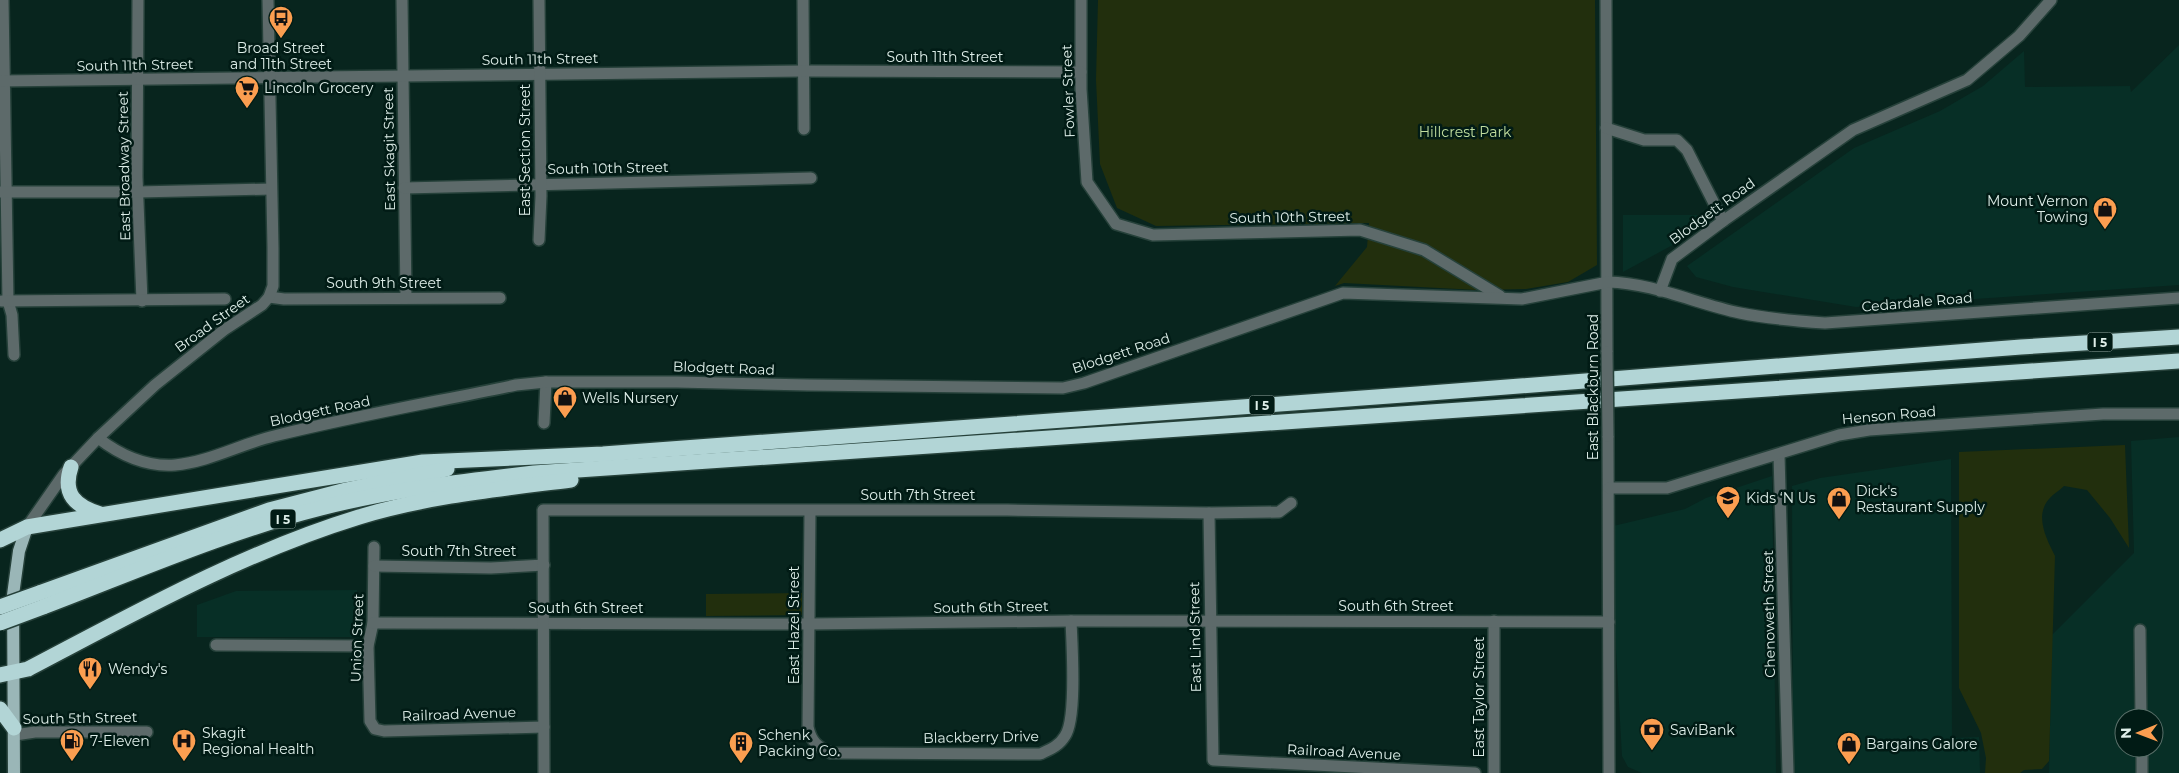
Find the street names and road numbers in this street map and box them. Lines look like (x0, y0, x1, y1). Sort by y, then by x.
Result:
street label: Fowler Street (1057, 44, 1079, 138)
street label: South 11th Street (887, 48, 1004, 66)
street label: South 11th Street (481, 49, 599, 69)
street label: South 11th Street (76, 55, 194, 75)
street label: East Section Street (516, 83, 534, 216)
street label: East Skagit Street (379, 87, 399, 211)
street label: East Broadway Street (114, 91, 134, 241)
street label: South 10th Street (547, 158, 669, 178)
street label: Blodgett Road (1665, 174, 1759, 248)
street label: South 10th Street (1229, 207, 1351, 227)
street label: South 9th Street (326, 274, 442, 292)
street label: Cedardale Road (1861, 288, 1973, 316)
street label: Broad Street (171, 290, 253, 356)
street label: East Blackburn Road (1584, 314, 1602, 460)
street label: Blodgett Road (1070, 329, 1172, 377)
road number: I 5 (2088, 332, 2112, 352)
street label: Blodgett Road (673, 357, 775, 379)
street label: Blodgett Road (268, 392, 372, 430)
road number: I 5 (1250, 396, 1274, 414)
street label: Henson Road (1841, 402, 1937, 428)
street label: South 7th Street (861, 486, 976, 504)
road number: I 5 (270, 509, 296, 528)
street label: South 7th Street (402, 542, 517, 560)
street label: Chenoweth Street (1759, 550, 1779, 678)
street label: East Hazel Street (785, 565, 803, 684)
street label: East Lind Street (1185, 581, 1205, 692)
street label: Union Street (346, 593, 368, 683)
street label: South 6th Street (933, 597, 1049, 617)
street label: South 6th Street (1338, 597, 1454, 615)
street label: South 6th Street (528, 599, 644, 617)
street label: East Taylor Street (1470, 636, 1488, 758)
street label: Railroad Avenue (402, 703, 516, 725)
street label: South 5th Street (23, 708, 138, 728)
street label: Blackberry Drive (923, 727, 1039, 747)
street label: Railroad Avenue (1286, 740, 1402, 764)

